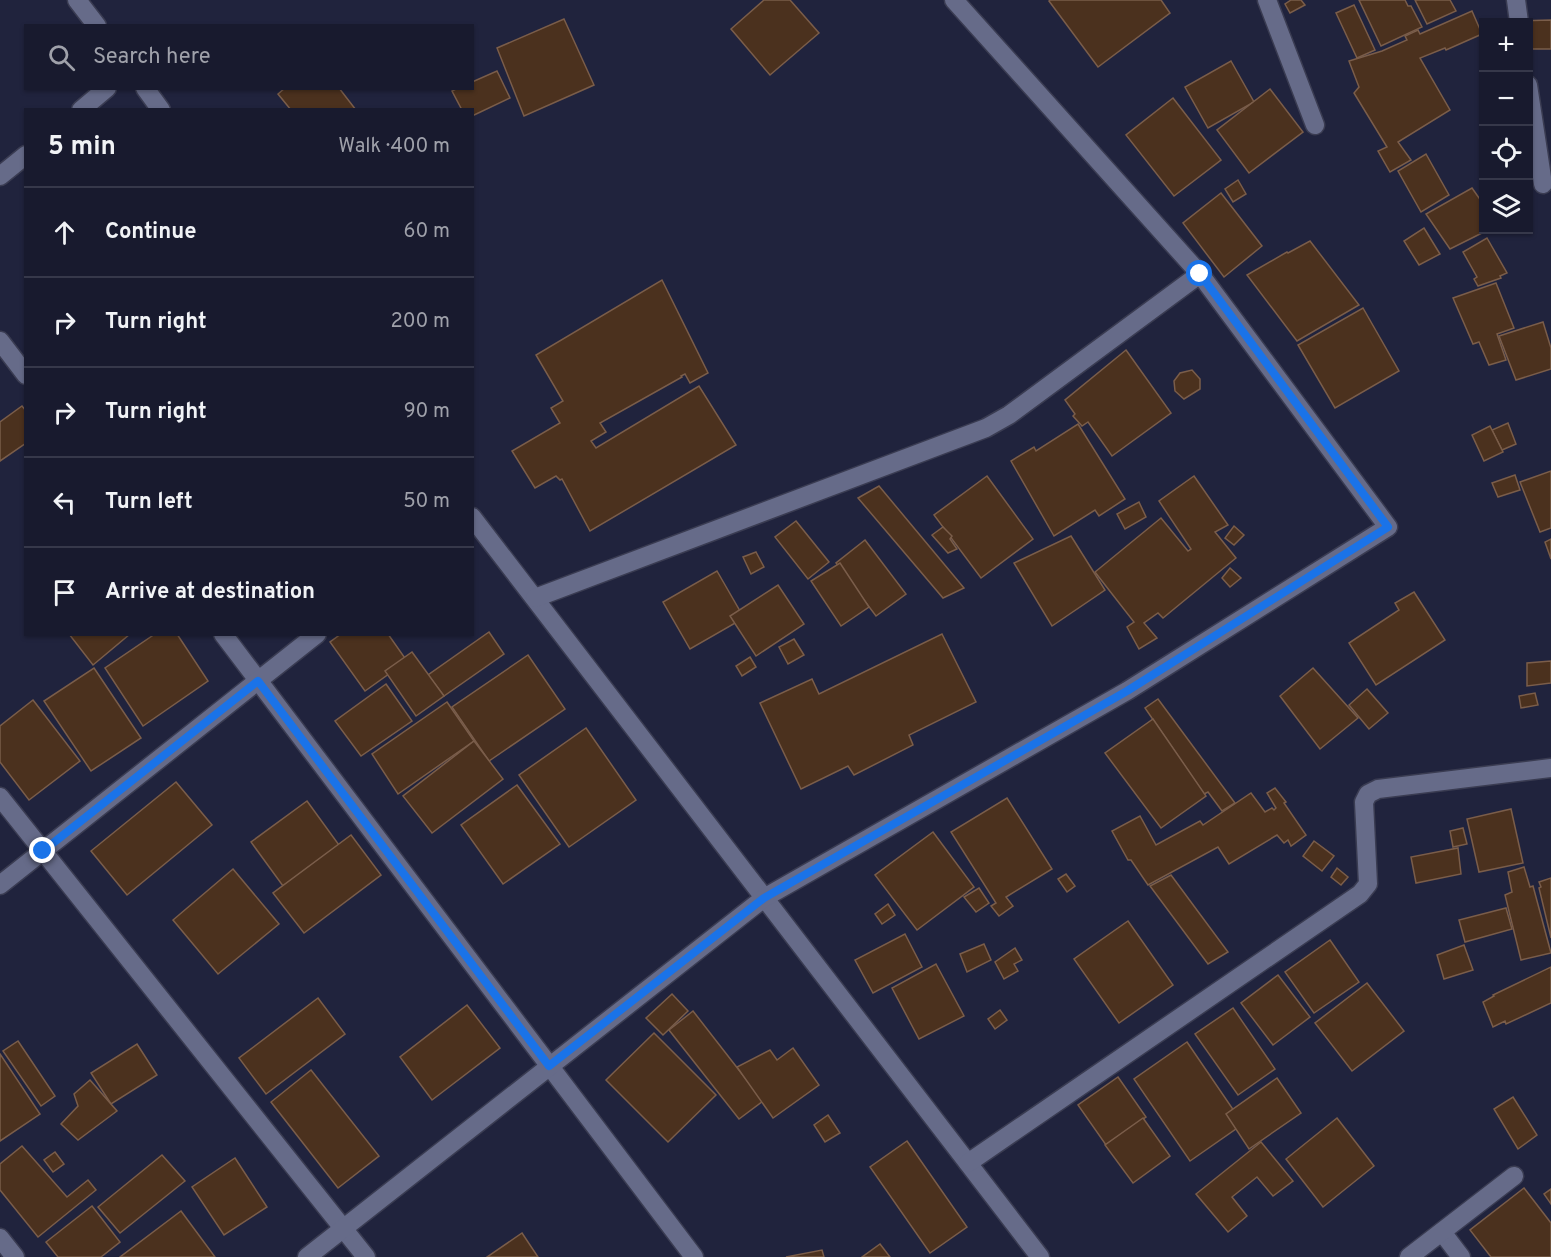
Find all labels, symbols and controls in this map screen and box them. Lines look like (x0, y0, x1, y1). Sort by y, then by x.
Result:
map controls (1479, 18, 1533, 234)
button: + (1479, 18, 1533, 72)
search box (24, 24, 474, 90)
icon: search (45, 41, 78, 74)
text: Search here (93, 44, 211, 71)
button: − (1479, 72, 1533, 126)
button: locate (1479, 126, 1533, 180)
text: 5 min (48, 131, 116, 164)
text: Walk · 400 m (338, 134, 450, 160)
button: layers (1479, 180, 1533, 234)
icon: ahead (48, 216, 81, 249)
text: Continue (105, 219, 196, 246)
text: 60 m (404, 219, 450, 245)
route start (1186, 260, 1212, 286)
icon: right (48, 306, 81, 339)
text: Turn right (105, 309, 207, 336)
text: 200 m (391, 309, 450, 335)
icon: right (48, 396, 81, 429)
text: Turn right (105, 399, 207, 426)
text: 90 m (404, 399, 450, 425)
icon: left (48, 486, 81, 519)
text: Turn left (105, 489, 193, 516)
text: 50 m (403, 489, 450, 515)
icon: arrive (48, 576, 81, 609)
text: Arrive at destination (105, 579, 315, 606)
route end (29, 837, 55, 863)

